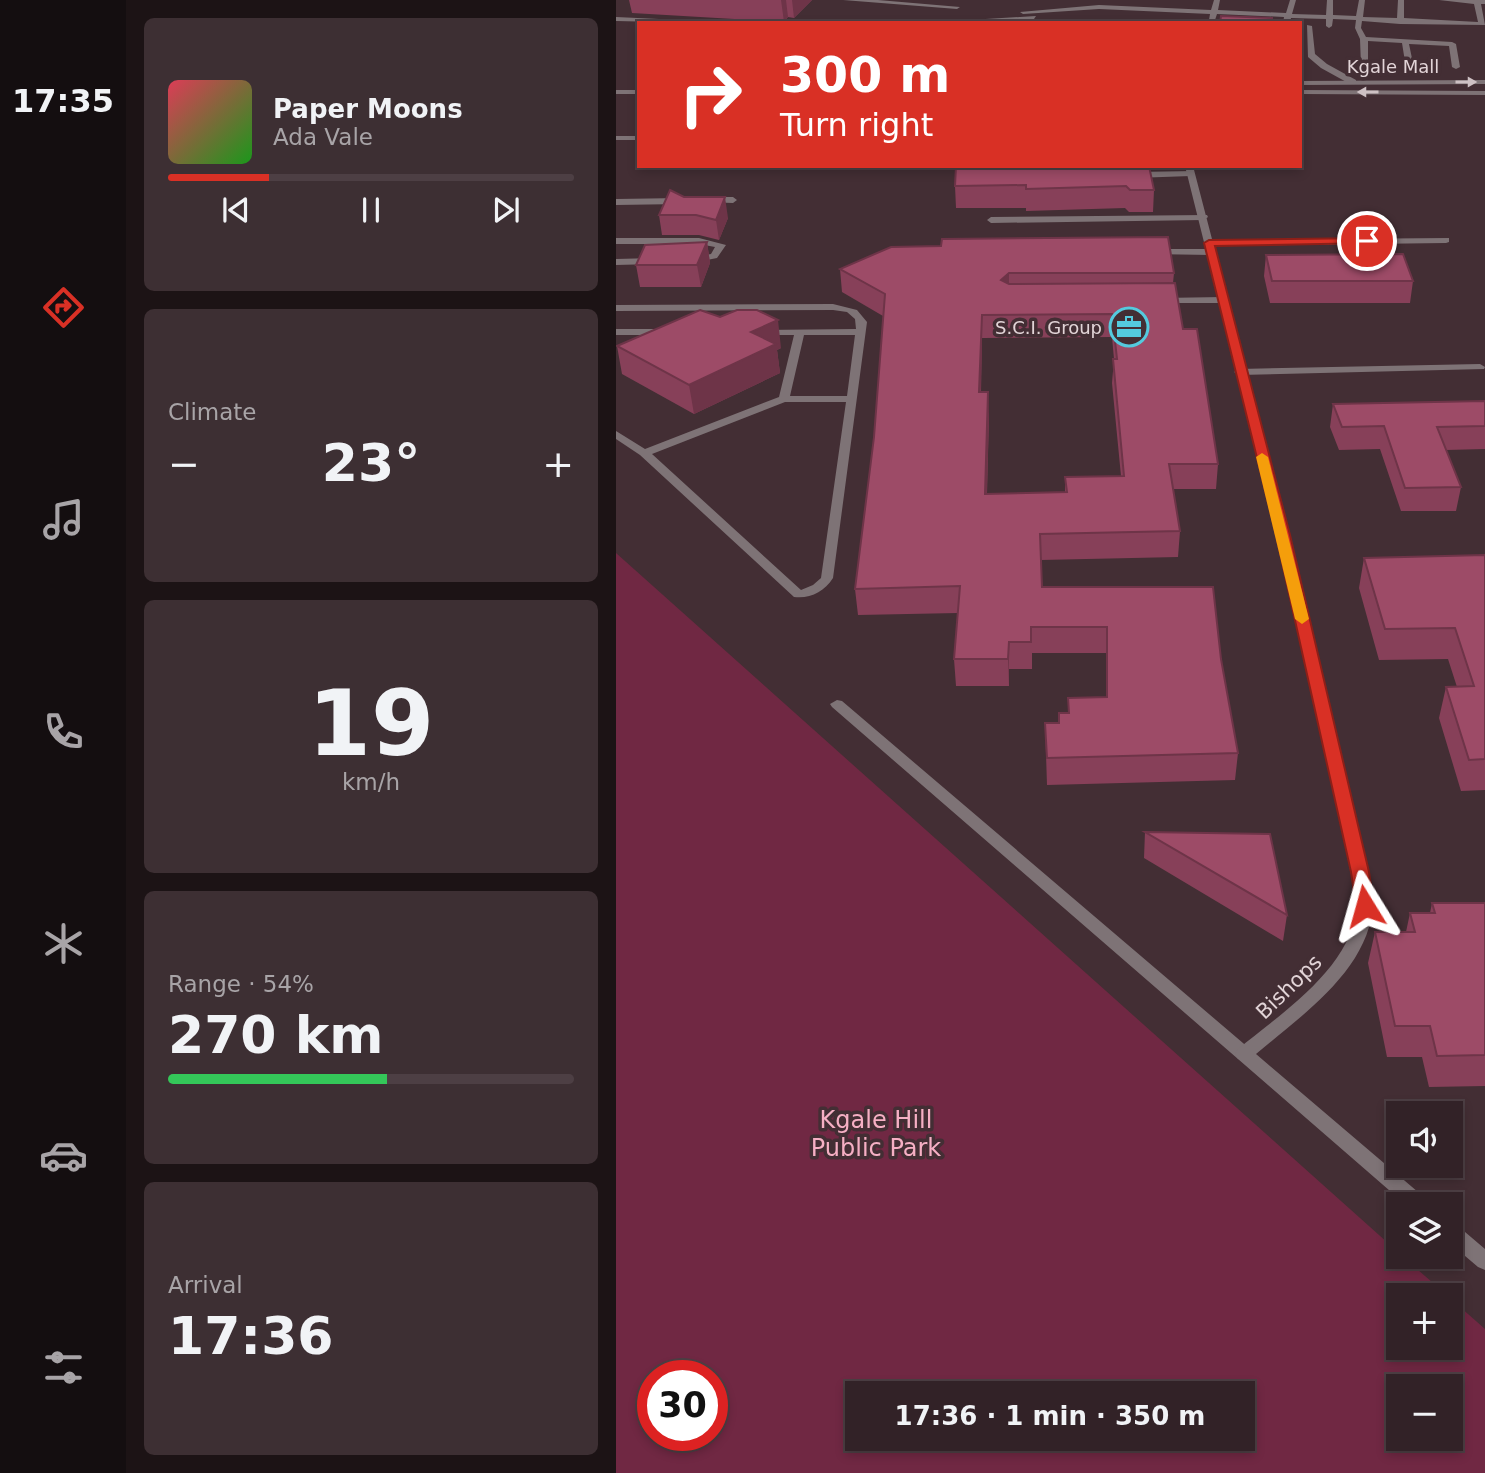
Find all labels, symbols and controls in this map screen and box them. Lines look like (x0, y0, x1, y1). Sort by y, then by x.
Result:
text: 300 m (780, 47, 950, 104)
icon: right (665, 49, 756, 140)
street label: Kgale Mall (1347, 56, 1439, 77)
one-way arrow (1456, 76, 1478, 88)
text: 17:35 (12, 82, 114, 120)
one-way arrow (1357, 86, 1379, 98)
text: Paper Moons (273, 94, 463, 124)
text: Turn right (780, 106, 933, 144)
text: Ada Vale (273, 124, 373, 150)
icon: previous (217, 191, 255, 229)
icon: pause (352, 191, 390, 229)
icon: next (487, 191, 525, 229)
pin (1337, 211, 1397, 271)
icon: arrive (1348, 222, 1386, 260)
icon: directions (39, 283, 88, 332)
office icon: S.C.I. Group (1108, 306, 1150, 348)
place label: S.C.I. Group (995, 317, 1102, 338)
text: Climate (168, 399, 257, 425)
text: 23° (322, 433, 420, 493)
text: − (168, 442, 200, 486)
text: + (542, 442, 574, 486)
icon: music (39, 495, 88, 544)
text: 19 (308, 671, 434, 776)
icon: phone (39, 707, 88, 756)
text: km/h (342, 769, 400, 795)
position arrow (1328, 869, 1402, 943)
icon: climate (39, 919, 88, 968)
street label: Bishops (1251, 950, 1327, 1024)
text: Range · 54% (168, 971, 314, 997)
text: 270 km (168, 1005, 383, 1065)
map controls (1386, 1101, 1463, 1451)
button: sound (1386, 1101, 1463, 1178)
park label: Kgale Hill Public Park (811, 1106, 941, 1162)
icon: car (39, 1131, 88, 1180)
button: layers (1386, 1192, 1463, 1269)
text: Arrival (168, 1272, 243, 1298)
button: + (1386, 1283, 1463, 1360)
text: 17:36 (168, 1306, 334, 1366)
icon: filters (39, 1343, 88, 1392)
speed limit sign: 30 (637, 1360, 728, 1451)
button: − (1386, 1374, 1463, 1451)
text: 17:36 · 1 min · 350 m (895, 1401, 1205, 1431)

